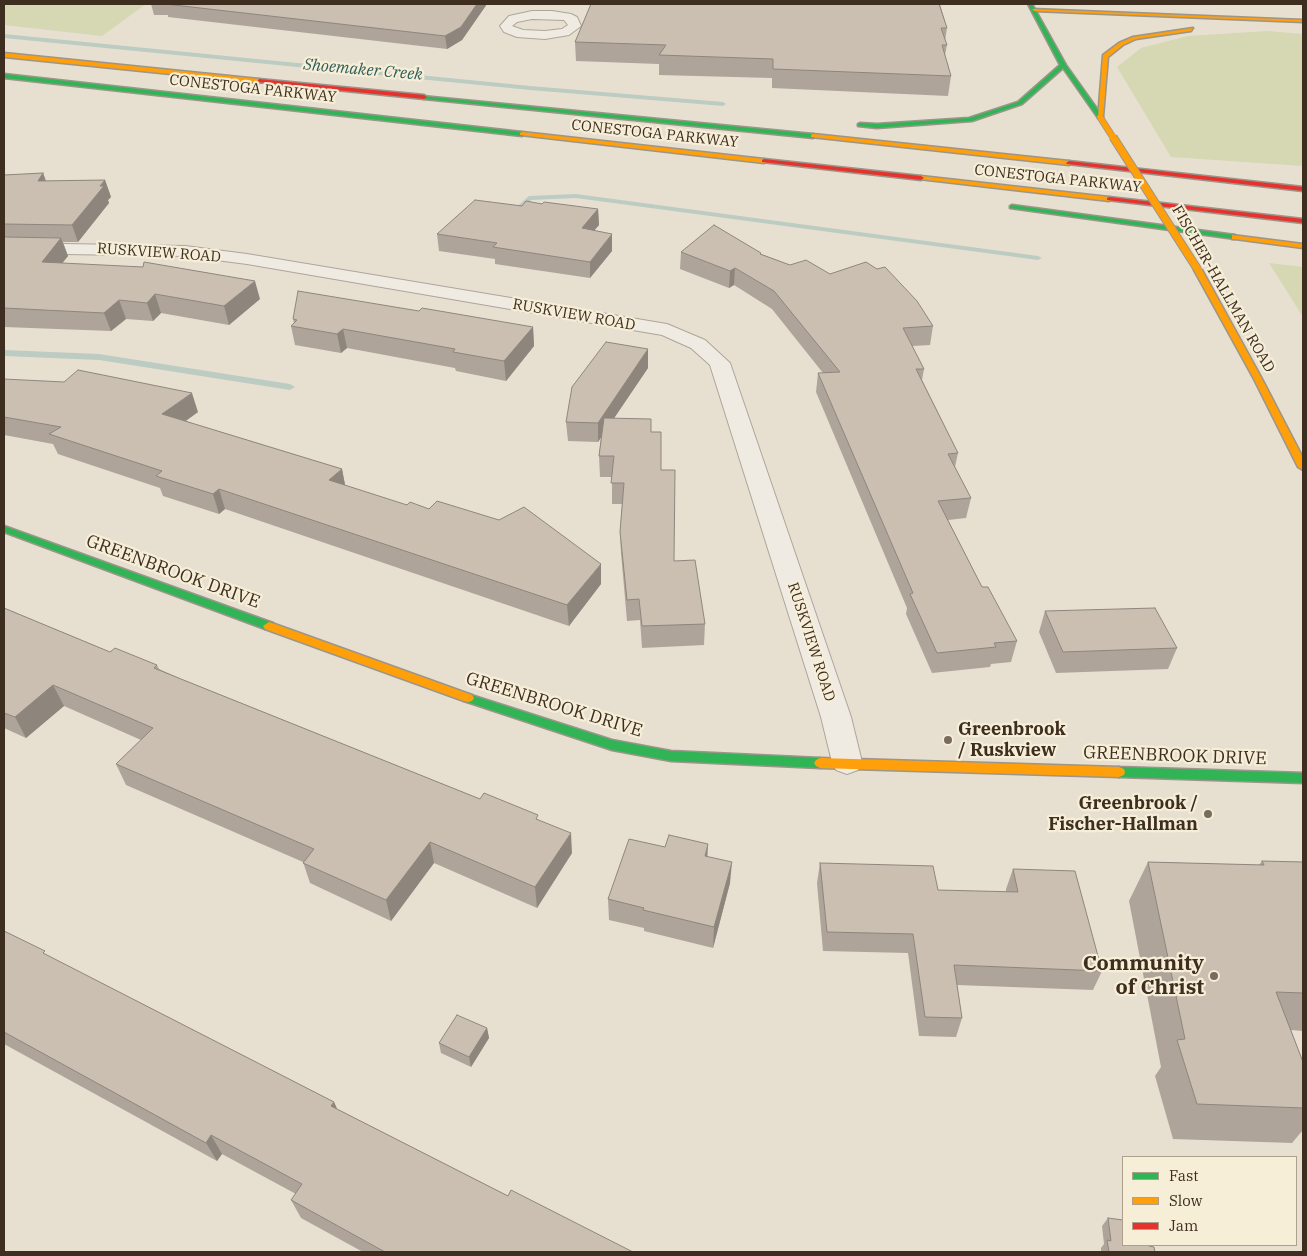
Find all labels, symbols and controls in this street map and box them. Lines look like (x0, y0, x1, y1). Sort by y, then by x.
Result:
water label: Shoemaker Creek (303, 55, 423, 85)
street label: CONESTOGA PARKWAY (169, 71, 337, 107)
street label: CONESTOGA PARKWAY (571, 116, 739, 152)
street label: CONESTOGA PARKWAY (974, 161, 1142, 197)
street label: FISCHER-HALLMAN ROAD (1168, 202, 1278, 376)
street label: RUSKVIEW ROAD (96, 240, 222, 266)
street label: RUSKVIEW ROAD (511, 295, 637, 335)
street label: GREENBROOK DRIVE (83, 530, 263, 614)
street label: RUSKVIEW ROAD (783, 580, 839, 704)
street label: GREENBROOK DRIVE (463, 668, 645, 742)
place label: Greenbrook / Ruskview (958, 719, 1066, 762)
marker: Greenbrook / Ruskview (942, 734, 954, 746)
street label: GREENBROOK DRIVE (1083, 742, 1267, 770)
place label: Greenbrook / Fischer-Hallman (1048, 793, 1198, 836)
marker: Greenbrook / Fischer-Hallman (1202, 808, 1214, 820)
place label: Community of Christ (1083, 951, 1204, 1001)
marker: Community of Christ (1208, 970, 1220, 982)
legend (1122, 1156, 1297, 1246)
text: Fast (1169, 1166, 1199, 1185)
text: Slow (1169, 1191, 1202, 1210)
text: Jam (1169, 1216, 1198, 1235)

